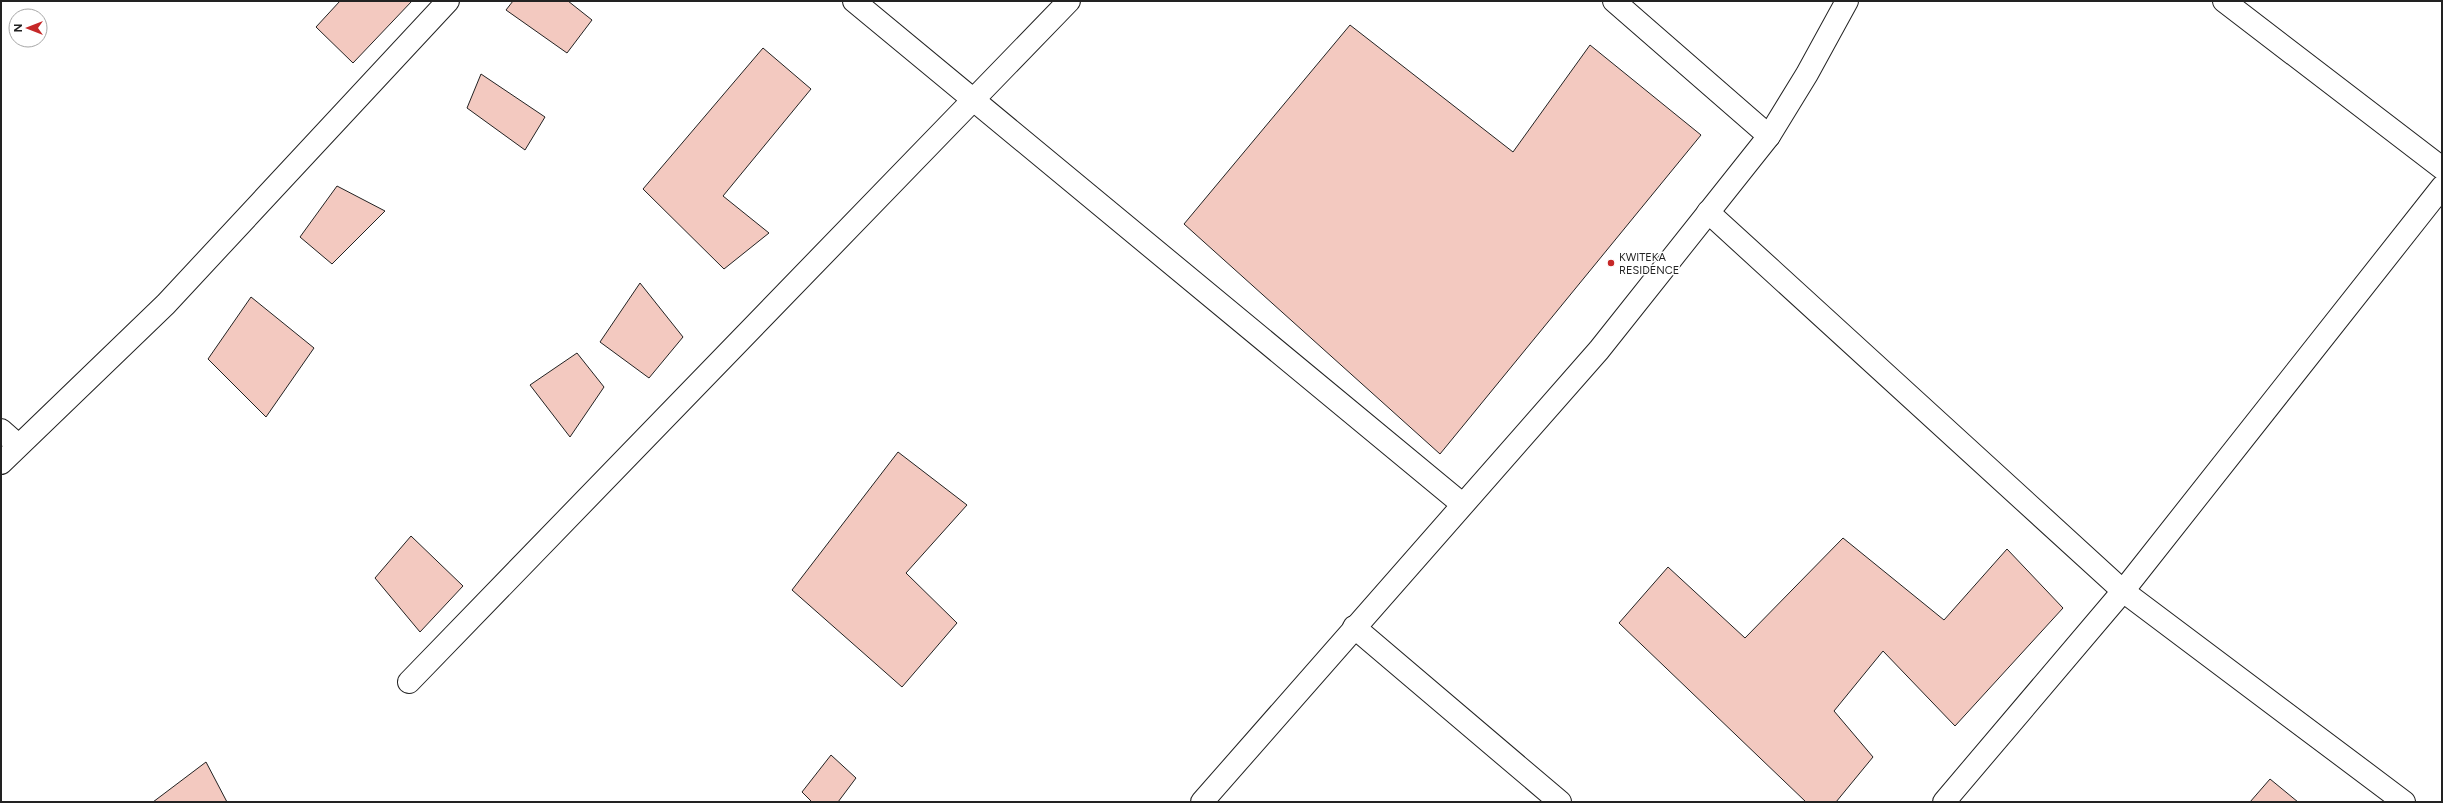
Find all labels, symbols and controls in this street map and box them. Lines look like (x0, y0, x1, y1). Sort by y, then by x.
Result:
north arrow (8, 8, 48, 48)
text: N (12, 24, 25, 32)
place label: KWITEKA RESIDENCE (1619, 251, 1679, 277)
marker: KWITEKA RESIDENCE (1606, 258, 1616, 268)

